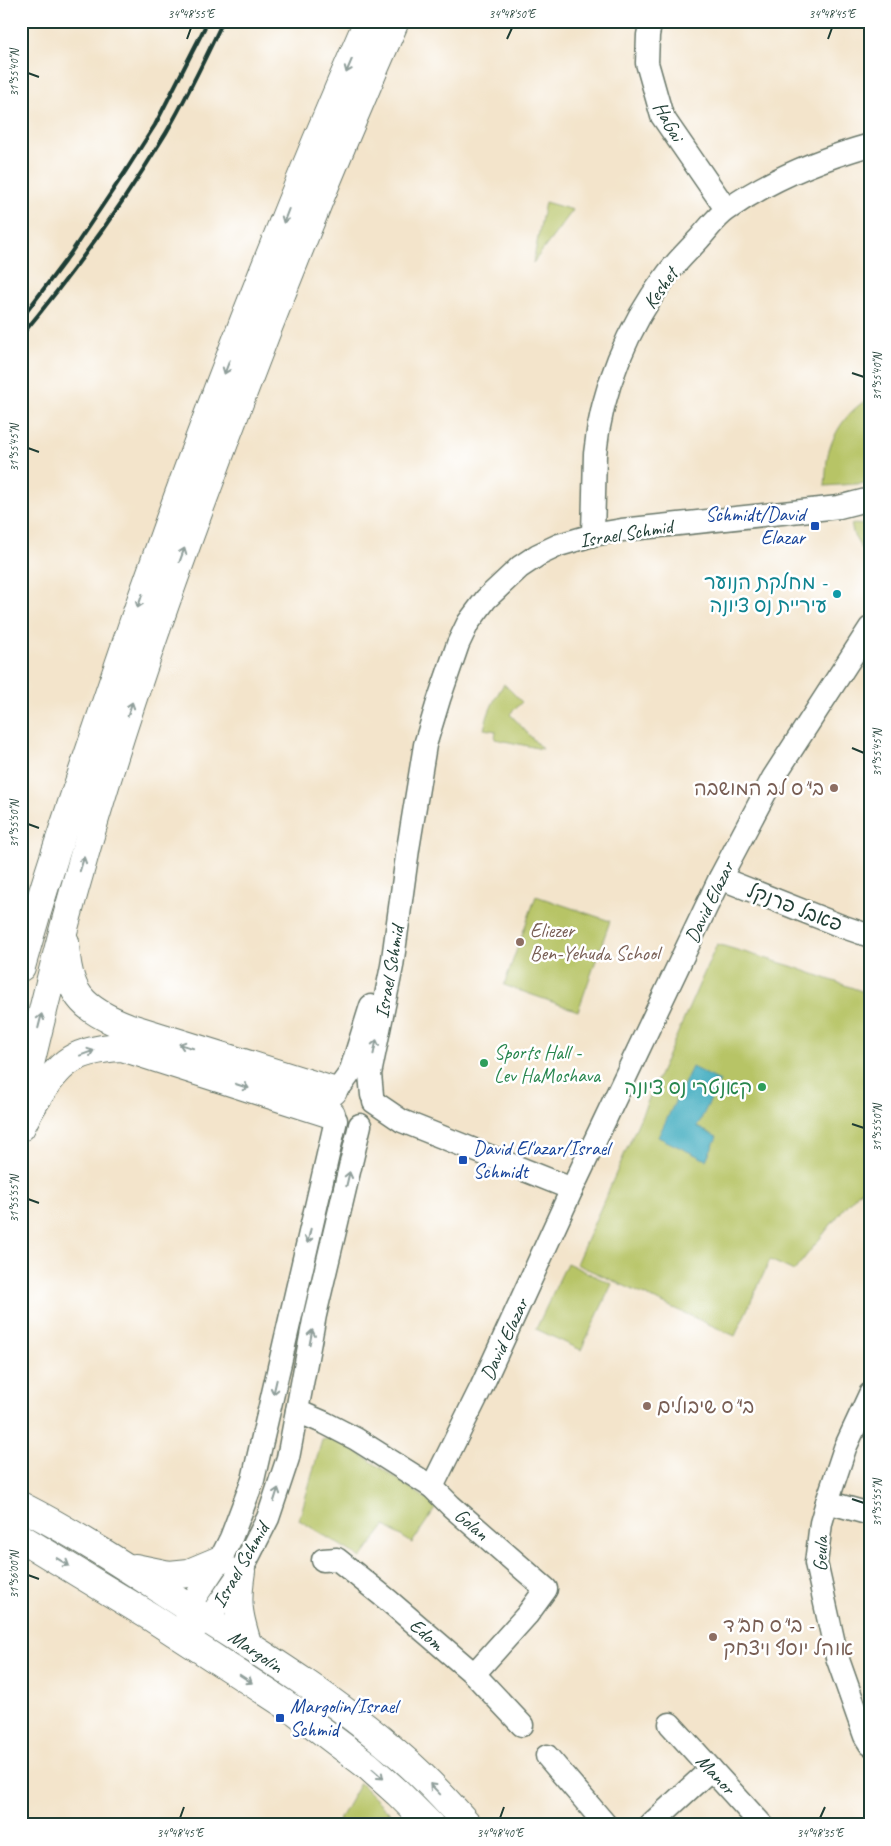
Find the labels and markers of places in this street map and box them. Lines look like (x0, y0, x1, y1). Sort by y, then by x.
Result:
place label: Schmidt/David Elazar (705, 502, 808, 550)
marker: Schmidt/David Elazar (809, 520, 821, 532)
place label: מחלקת הנוער - עיריית נס ציונה (704, 570, 828, 618)
marker: מחלקת הנוער - עיריית נס ציונה (831, 588, 843, 600)
place label: בי"ס לב המושבה (694, 776, 824, 801)
marker: בי"ס לב המושבה (828, 782, 840, 794)
place label: Eliezer Ben-Yehuda School (530, 918, 663, 966)
marker: Eliezer Ben-Yehuda School (514, 936, 526, 948)
place label: Sports Hall - Lev HaMoshava (494, 1040, 602, 1088)
marker: Sports Hall - Lev HaMoshava (478, 1057, 490, 1069)
place label: קאנטרי נס ציונה (624, 1075, 752, 1100)
marker: קאנטרי נס ציונה (756, 1081, 768, 1093)
place label: David El'azar/Israel Schmidt (473, 1136, 613, 1184)
marker: David El'azar/Israel Schmidt (457, 1154, 469, 1166)
place label: בי"ס שיבולים (657, 1394, 754, 1419)
marker: בי"ס שיבולים (641, 1400, 653, 1412)
place label: בי"ס חב"ד - אוהל יוסף ויצחק (723, 1613, 853, 1661)
marker: בי"ס חב"ד - אוהל יוסף ויצחק (707, 1631, 719, 1643)
place label: Margolin/Israel Schmid (290, 1694, 401, 1742)
marker: Margolin/Israel Schmid (274, 1712, 286, 1724)

